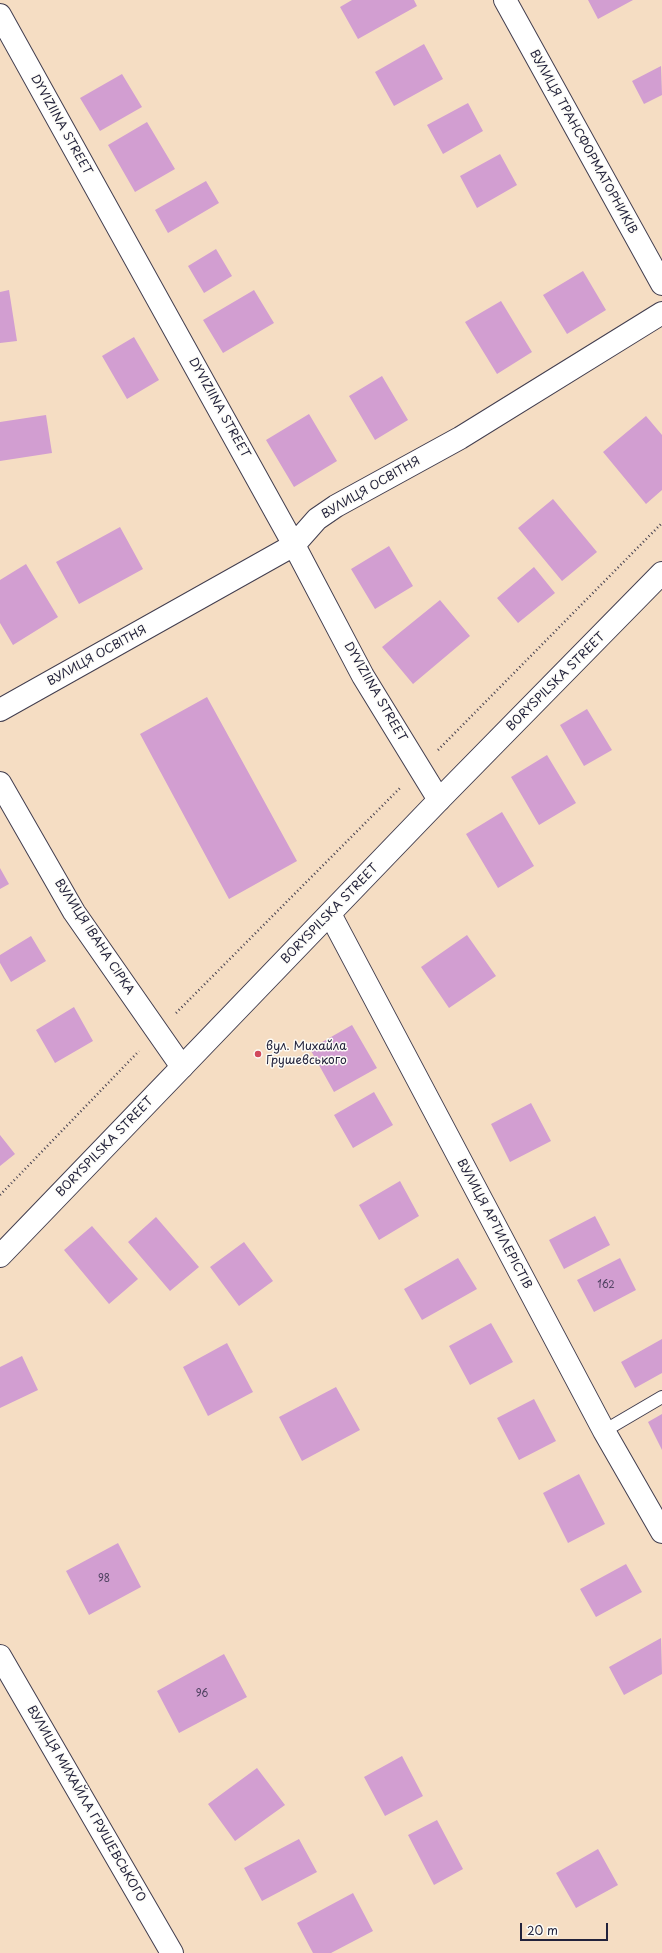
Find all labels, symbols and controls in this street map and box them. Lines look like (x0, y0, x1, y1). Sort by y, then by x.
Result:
street label: ВУЛИЦЯ ТРАНСФОРМАТОРНИКІВ (526, 47, 640, 237)
street label: DYVIZIINA STREET (27, 72, 95, 178)
street label: DYVIZIINA STREET (185, 355, 253, 461)
street label: ВУЛИЦЯ ОСВІТНЯ (319, 454, 423, 522)
street label: ВУЛИЦЯ ОСВІТНЯ (45, 623, 149, 689)
street label: BORYSPILSKA STREET (504, 630, 608, 734)
street label: DYVIZIINA STREET (341, 640, 409, 744)
street label: BORYSPILSKA STREET (279, 861, 381, 967)
street label: ВУЛИЦЯ ІВАНА СІРКА (51, 877, 137, 997)
place label: вул. Михайла Грушевського (266, 1040, 347, 1068)
marker: вул. Михайла Грушевського (253, 1049, 263, 1059)
street label: BORYSPILSKA STREET (54, 1094, 156, 1200)
street label: ВУЛИЦЯ АРТИЛЕРІСТІВ (454, 1156, 534, 1292)
house number: 162 (597, 1279, 615, 1291)
house number: 98 (98, 1573, 110, 1585)
house number: 96 (196, 1688, 208, 1700)
street label: ВУЛИЦЯ МИХАЙЛА ГРУШЕВСЬКОГО (24, 1703, 148, 1905)
scale bar (522, 1915, 610, 1941)
text: 20 m (527, 1921, 558, 1939)

